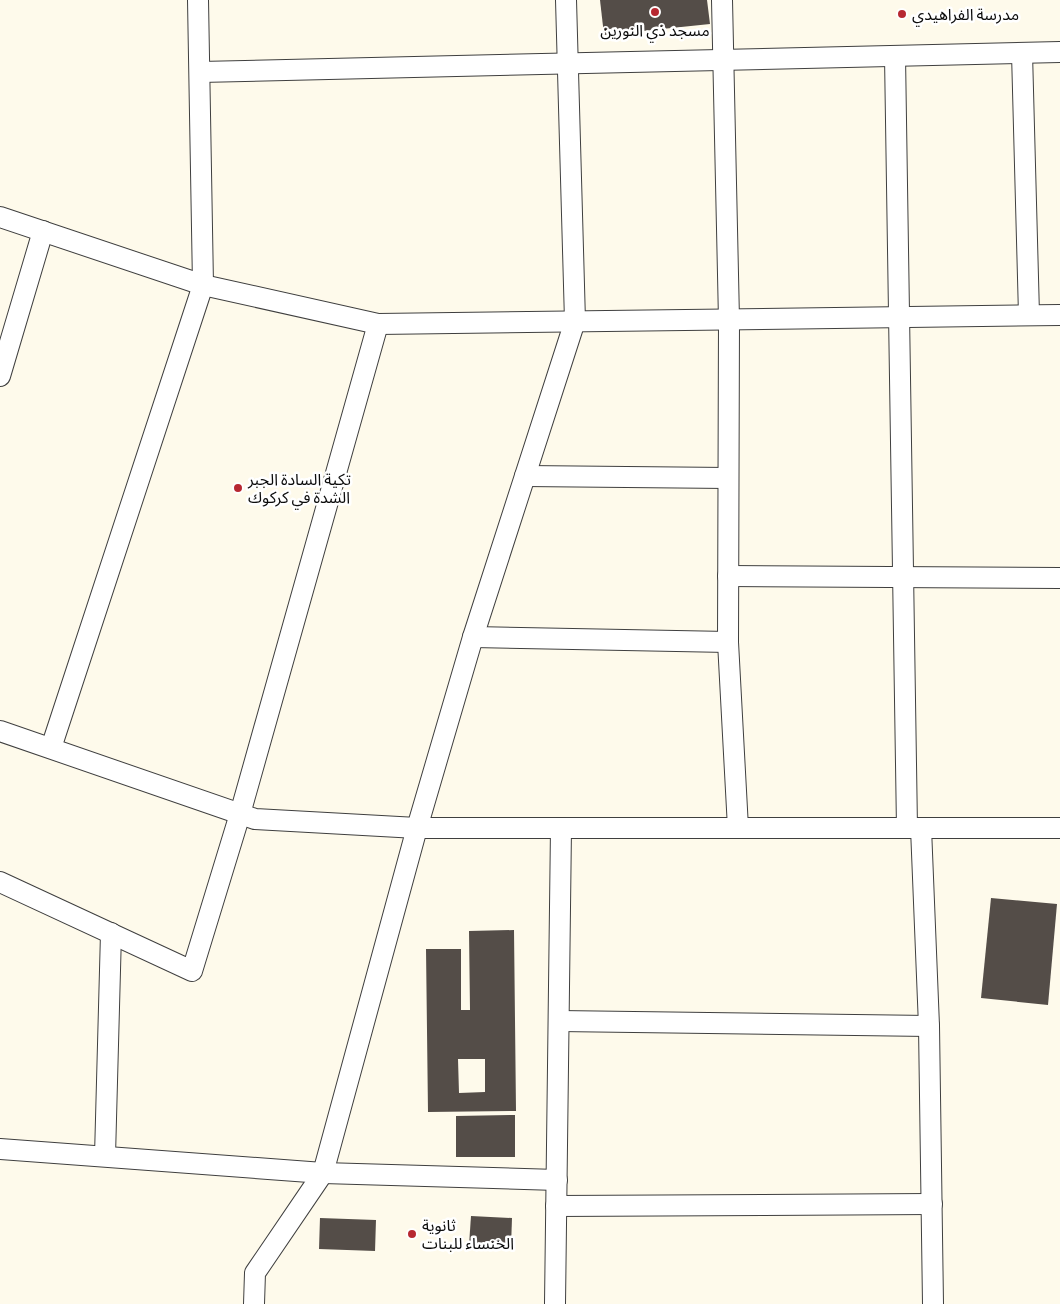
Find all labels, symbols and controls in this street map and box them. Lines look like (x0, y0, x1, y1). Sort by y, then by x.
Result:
marker: مسجد ذي النورين (649, 6, 661, 18)
place label: مدرسة الفراهيدي (912, 6, 1019, 27)
marker: مدرسة الفراهيدي (896, 8, 908, 20)
place label: مسجد ذي النورين (600, 22, 710, 43)
place label: تكية السادة الجبر الشدة في كركوك (247, 471, 351, 510)
marker: تكية السادة الجبر الشدة في كركوك (232, 482, 244, 494)
place label: ثانوية الخنساء للبنات (422, 1217, 514, 1252)
marker: ثانوية الخنساء للبنات (406, 1228, 418, 1240)

